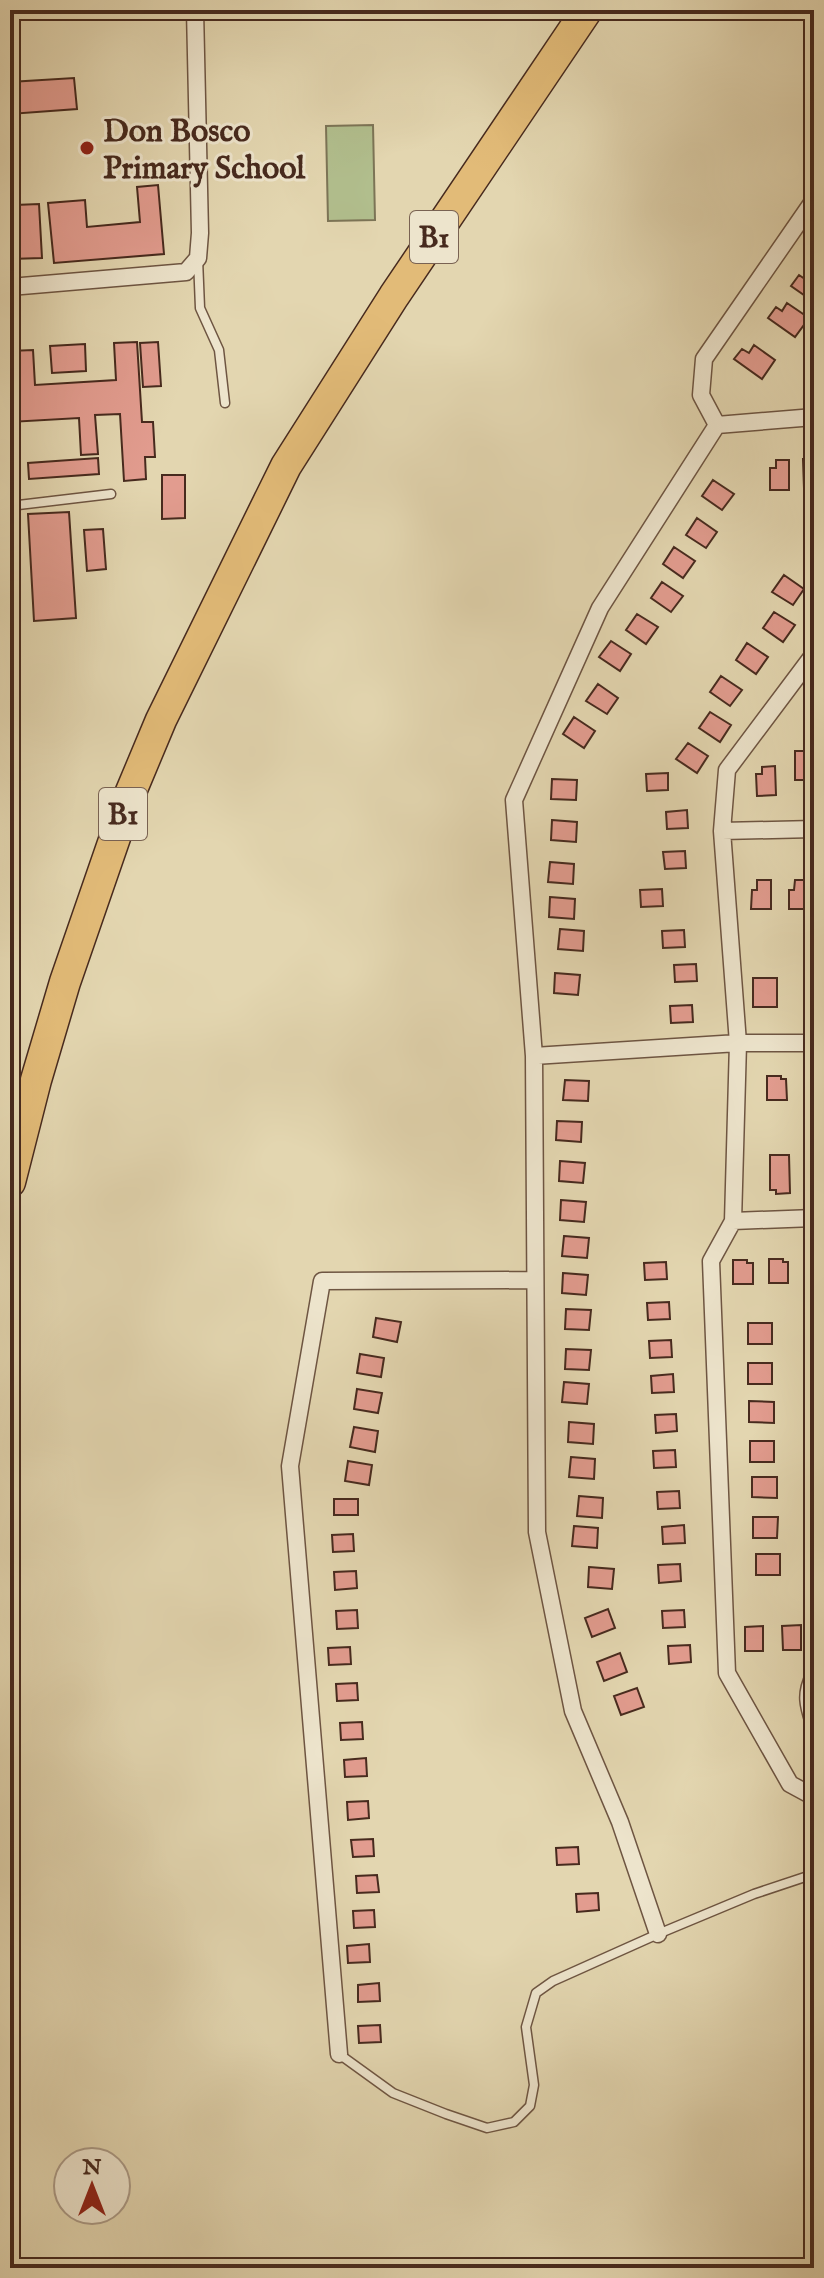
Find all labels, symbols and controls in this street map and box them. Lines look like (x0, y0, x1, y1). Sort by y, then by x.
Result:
place label: Don Bosco Primary School (103, 112, 306, 190)
marker: Don Bosco Primary School (78, 139, 96, 157)
road number: B1 (410, 211, 458, 263)
road number: B1 (99, 788, 147, 840)
north arrow (52, 2146, 132, 2226)
text: N (81, 2154, 102, 2182)

